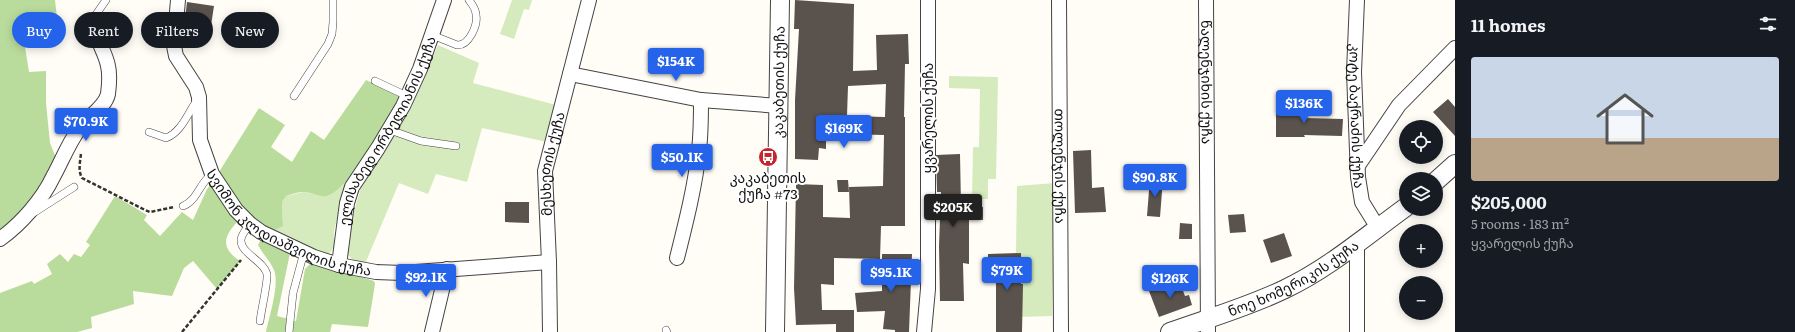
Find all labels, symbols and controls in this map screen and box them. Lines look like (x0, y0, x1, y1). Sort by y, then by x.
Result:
chip: Buy (12, 12, 66, 48)
chip: Rent (74, 12, 133, 48)
chip: Filters (141, 12, 213, 48)
chip: New (221, 12, 279, 48)
text: 11 homes (1471, 12, 1545, 37)
icon: filters (1757, 13, 1779, 35)
street label: წალენჯიხის ქუჩა (1197, 20, 1218, 144)
street label: კაკაბეთის ქუჩა (767, 26, 789, 138)
street label: ელისაბედ ორბელიანის ქუჩა (333, 33, 440, 227)
street label: კოტე ბაქრაძის ქუჩა (1345, 43, 1371, 189)
pin: $154K (648, 48, 704, 82)
text: $154K (657, 51, 695, 70)
street label: ყვარელის ქუჩა (917, 63, 937, 173)
icon: home (1589, 83, 1661, 155)
pin: $136K (1276, 90, 1332, 124)
text: $136K (1285, 93, 1323, 112)
pin: $70.9K (53, 108, 119, 142)
street label: თოლენჯის ქუჩა (1051, 108, 1071, 224)
street label: მესხეთის ქუჩა (533, 109, 569, 216)
text: $70.9K (64, 111, 108, 130)
pin: $169K (816, 115, 872, 149)
text: $169K (825, 118, 863, 137)
map controls (1399, 120, 1443, 320)
button: locate (1399, 120, 1443, 164)
pin: $50.1K (649, 144, 715, 178)
bus stop icon: კაკაბეთის ქუჩა #73 (757, 146, 779, 168)
text: $50.1K (661, 147, 703, 166)
pin: $90.8K (1122, 164, 1188, 198)
street label: სვიმონ კლდიაშვილის ქუჩა (202, 165, 373, 280)
place label: კაკაბეთის ქუჩა #73 (730, 167, 806, 203)
text: $90.8K (1132, 167, 1178, 186)
button: layers (1399, 172, 1443, 216)
text: $205,000 (1471, 189, 1547, 214)
pin: $205K (925, 194, 981, 228)
text: $205K (933, 197, 973, 216)
text: 5 rooms · 183 m² (1471, 214, 1569, 233)
button: + (1399, 224, 1443, 268)
text: ყვარელის ქუჩა (1471, 233, 1574, 252)
street label: ნოე ხომერიკის ქუჩა (1225, 235, 1362, 320)
pin: $79K (983, 257, 1031, 291)
pin: $95.1K (858, 259, 924, 293)
text: $79K (991, 260, 1023, 279)
text: $95.1K (870, 262, 912, 281)
pin: $92.1K (393, 264, 459, 298)
pin: $126K (1142, 265, 1198, 299)
text: $92.1K (405, 267, 447, 286)
text: $126K (1151, 268, 1189, 287)
button: − (1399, 276, 1443, 320)

